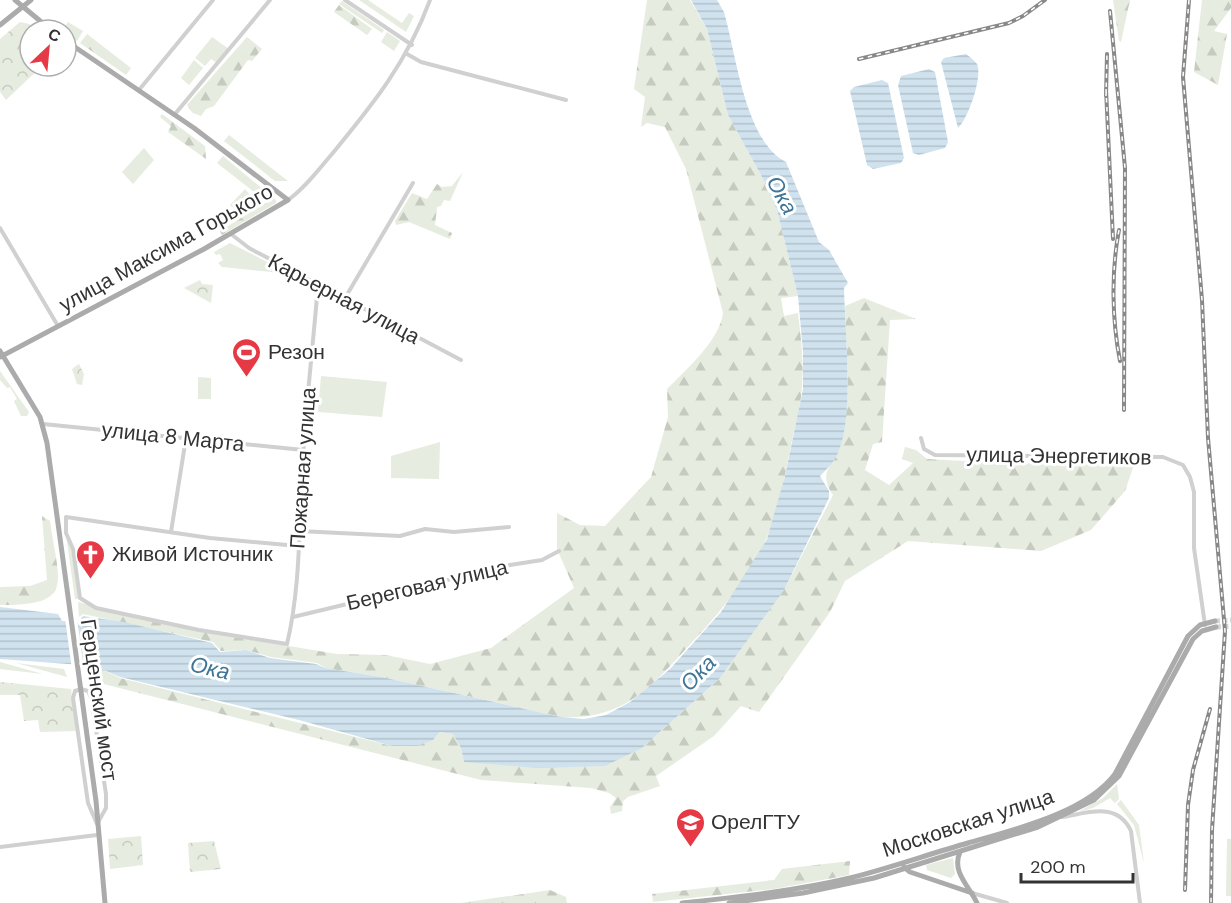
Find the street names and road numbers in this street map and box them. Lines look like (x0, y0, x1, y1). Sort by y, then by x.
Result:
street label: улица Максима Горького (54, 177, 278, 319)
street label: Карьерная улица (263, 247, 425, 351)
street label: Пожарная улица (283, 386, 323, 550)
street label: улица 8 Марта (100, 416, 246, 458)
street label: улица Энергетиков (966, 440, 1152, 472)
street label: Береговая улица (343, 553, 511, 617)
street label: Герценский мост (74, 617, 124, 783)
street label: Московская улица (879, 782, 1057, 864)

